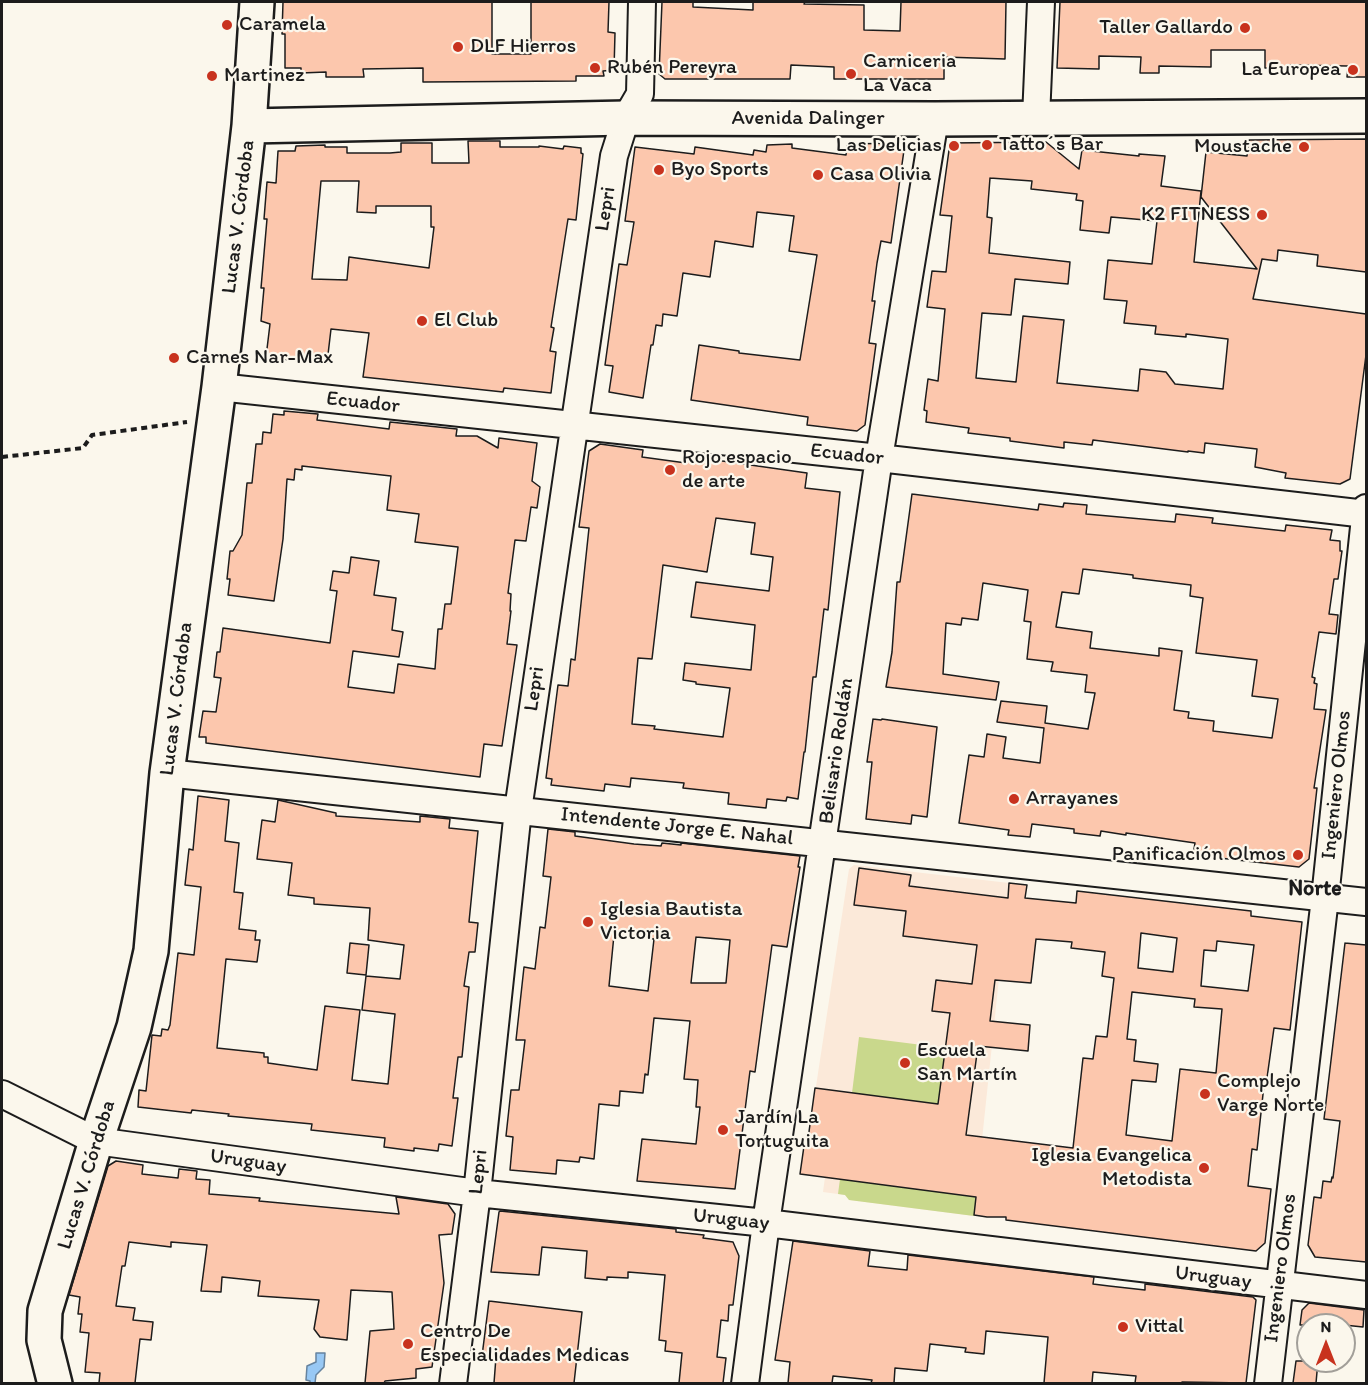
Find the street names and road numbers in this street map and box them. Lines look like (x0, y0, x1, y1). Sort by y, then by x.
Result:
street label: Avenida Dalinger (731, 106, 885, 132)
street label: Lucas V. Córdoba (217, 139, 261, 295)
street label: Lepri (590, 185, 622, 233)
street label: Ecuador (325, 387, 401, 419)
street label: Ecuador (809, 439, 885, 471)
street label: Lucas V. Córdoba (155, 621, 199, 777)
street label: Lepri (519, 665, 551, 713)
street label: Belisario Roldán (814, 676, 860, 826)
street label: Ingeniero Olmos (1317, 709, 1357, 861)
street label: Intendente Jorge E. Nahal (560, 802, 794, 852)
street label: Lucas V. Córdoba (52, 1097, 122, 1253)
street label: Uruguay (208, 1144, 288, 1180)
street label: Lepri (464, 1148, 494, 1196)
street label: Ingeniero Olmos (1259, 1192, 1303, 1344)
street label: Uruguay (691, 1203, 771, 1237)
street label: Uruguay (1173, 1261, 1253, 1295)

